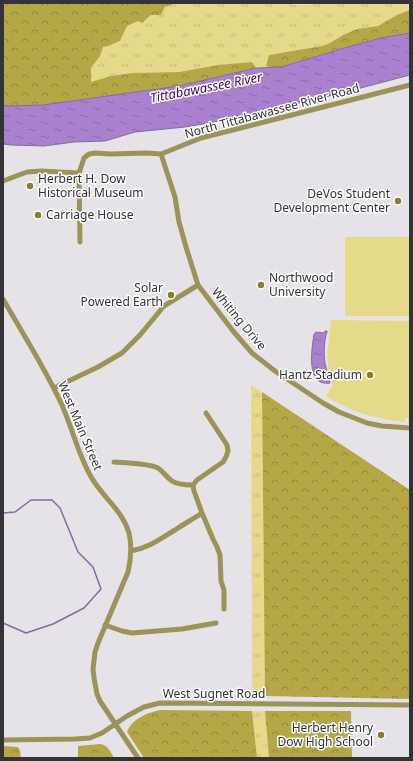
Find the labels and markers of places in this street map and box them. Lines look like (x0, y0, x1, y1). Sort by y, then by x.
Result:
place label: Herbert H. Dow Historical Museum (38, 170, 144, 201)
marker: Herbert H. Dow Historical Museum (25, 181, 35, 191)
place label: DeVos Student Development Center (273, 185, 391, 216)
marker: DeVos Student Development Center (393, 196, 403, 206)
place label: Carriage House (46, 206, 134, 223)
marker: Carriage House (33, 210, 43, 220)
place label: Northwood University (269, 269, 333, 300)
place label: Solar Powered Earth (80, 279, 163, 310)
marker: Northwood University (256, 280, 266, 290)
marker: Solar Powered Earth (166, 290, 176, 300)
place label: Hantz Stadium (279, 366, 362, 383)
marker: Hantz Stadium (365, 370, 375, 380)
place label: Herbert Henry Dow High School (277, 719, 374, 750)
marker: Herbert Henry Dow High School (376, 730, 386, 740)

